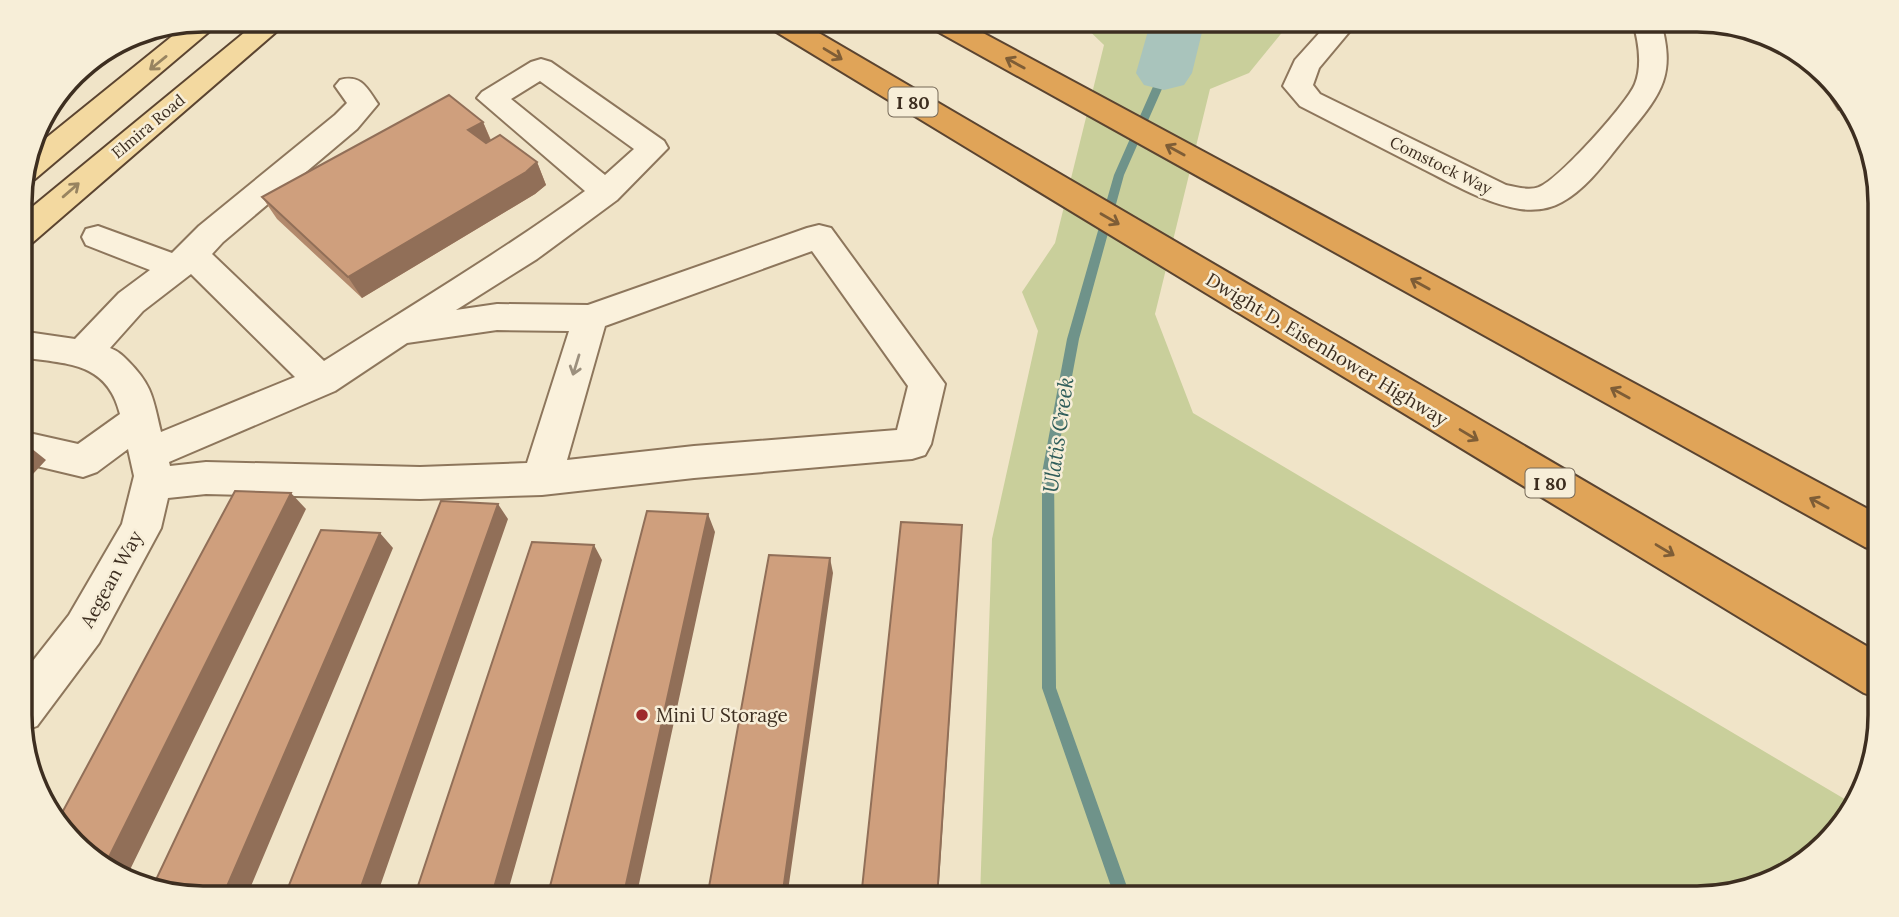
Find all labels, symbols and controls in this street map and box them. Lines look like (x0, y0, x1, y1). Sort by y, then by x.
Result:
one-way arrow (823, 48, 843, 62)
one-way arrow (150, 55, 168, 70)
one-way arrow (1006, 56, 1026, 70)
road number: I 80 (888, 88, 937, 116)
street label: Elmira Road (107, 89, 189, 162)
street label: Comstock Way (1387, 132, 1496, 199)
one-way arrow (1165, 143, 1186, 156)
one-way arrow (61, 182, 79, 198)
one-way arrow (1099, 212, 1119, 226)
street label: Dwight D. Eisenhower Highway (1202, 267, 1452, 431)
one-way arrow (1411, 277, 1431, 291)
one-way arrow (568, 354, 581, 376)
water label: Ulatis Creek (1037, 375, 1080, 495)
one-way arrow (1610, 386, 1631, 400)
one-way arrow (1458, 428, 1478, 442)
road number: I 80 (1526, 468, 1574, 498)
one-way arrow (1810, 496, 1830, 510)
street label: Aegean Way (74, 526, 147, 632)
one-way arrow (1654, 544, 1674, 558)
place label: Mini U Storage (656, 703, 788, 727)
marker: Mini U Storage (634, 707, 650, 723)

